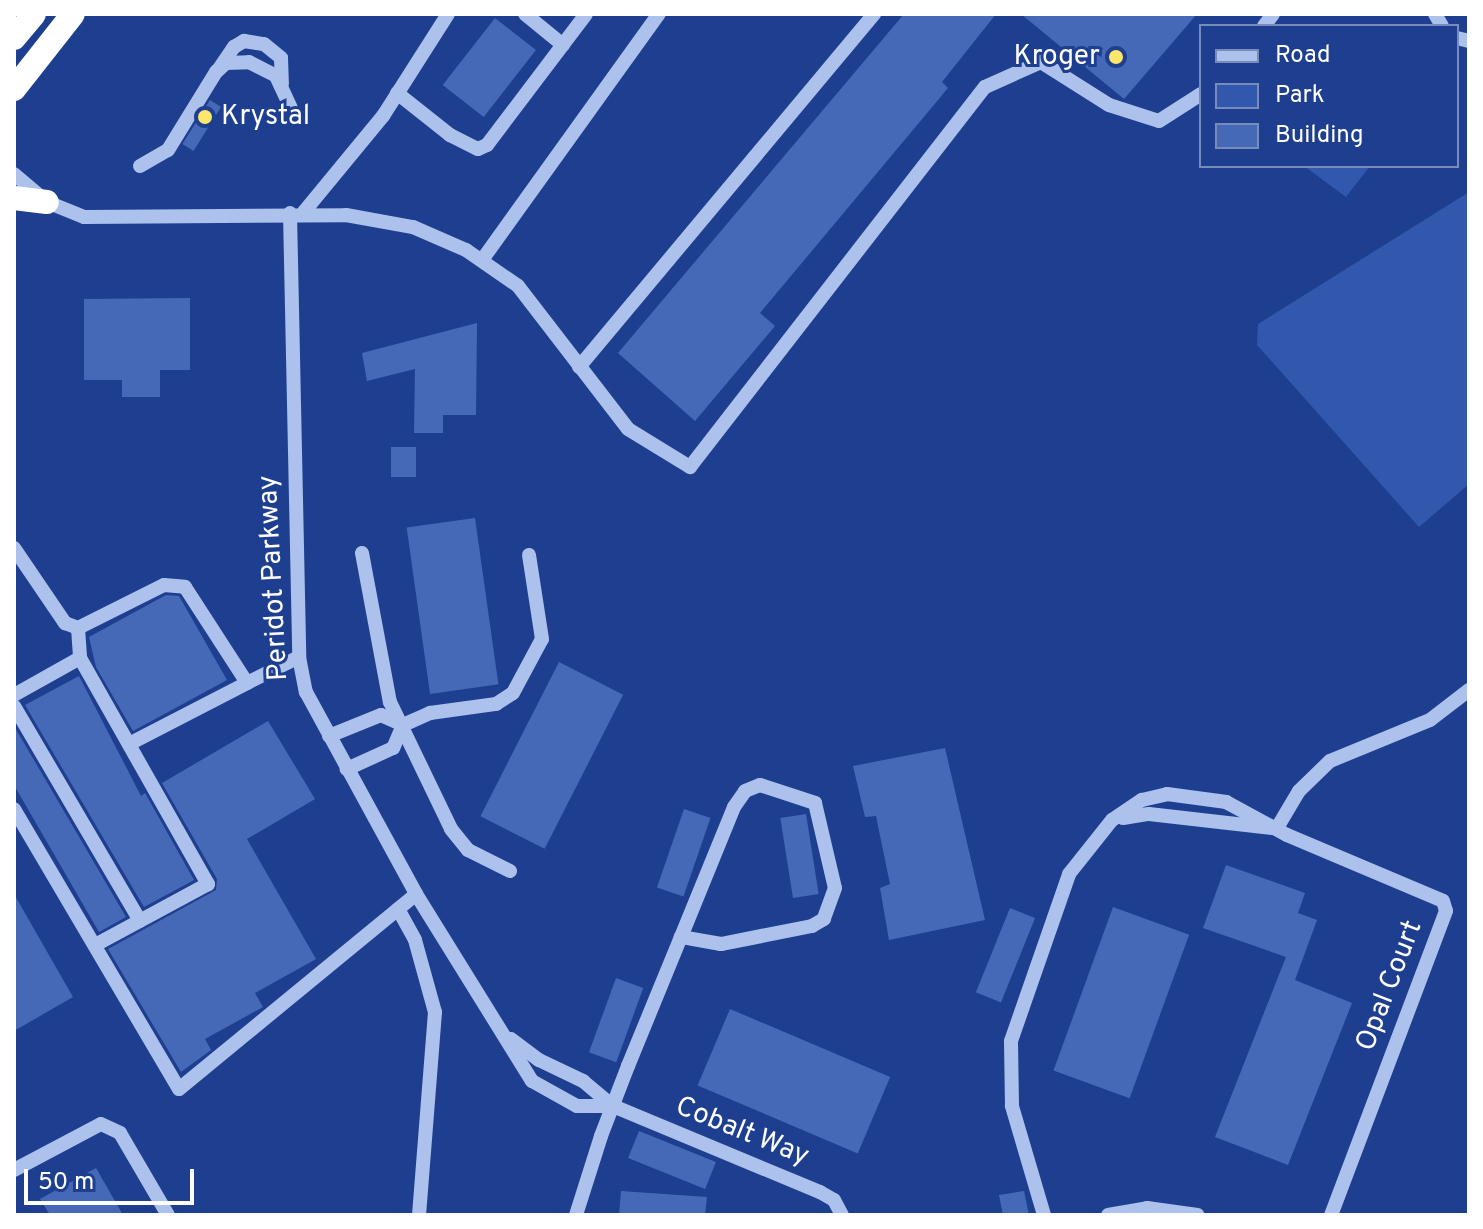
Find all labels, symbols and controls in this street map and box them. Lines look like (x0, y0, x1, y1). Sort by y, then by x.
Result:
legend (1199, 24, 1459, 168)
place label: Kroger (1013, 40, 1100, 74)
text: Road (1275, 41, 1331, 71)
marker: Kroger (1107, 48, 1125, 66)
text: Park (1275, 81, 1325, 111)
place label: Krystal (221, 100, 310, 134)
marker: Krystal (196, 108, 214, 126)
text: Building (1275, 121, 1364, 151)
street label: Peridot Parkway (252, 474, 296, 682)
street label: Opal Court (1350, 916, 1430, 1056)
street label: Cobalt Way (670, 1090, 814, 1174)
scale bar (28, 1153, 198, 1203)
text: 50 m (38, 1168, 94, 1198)

